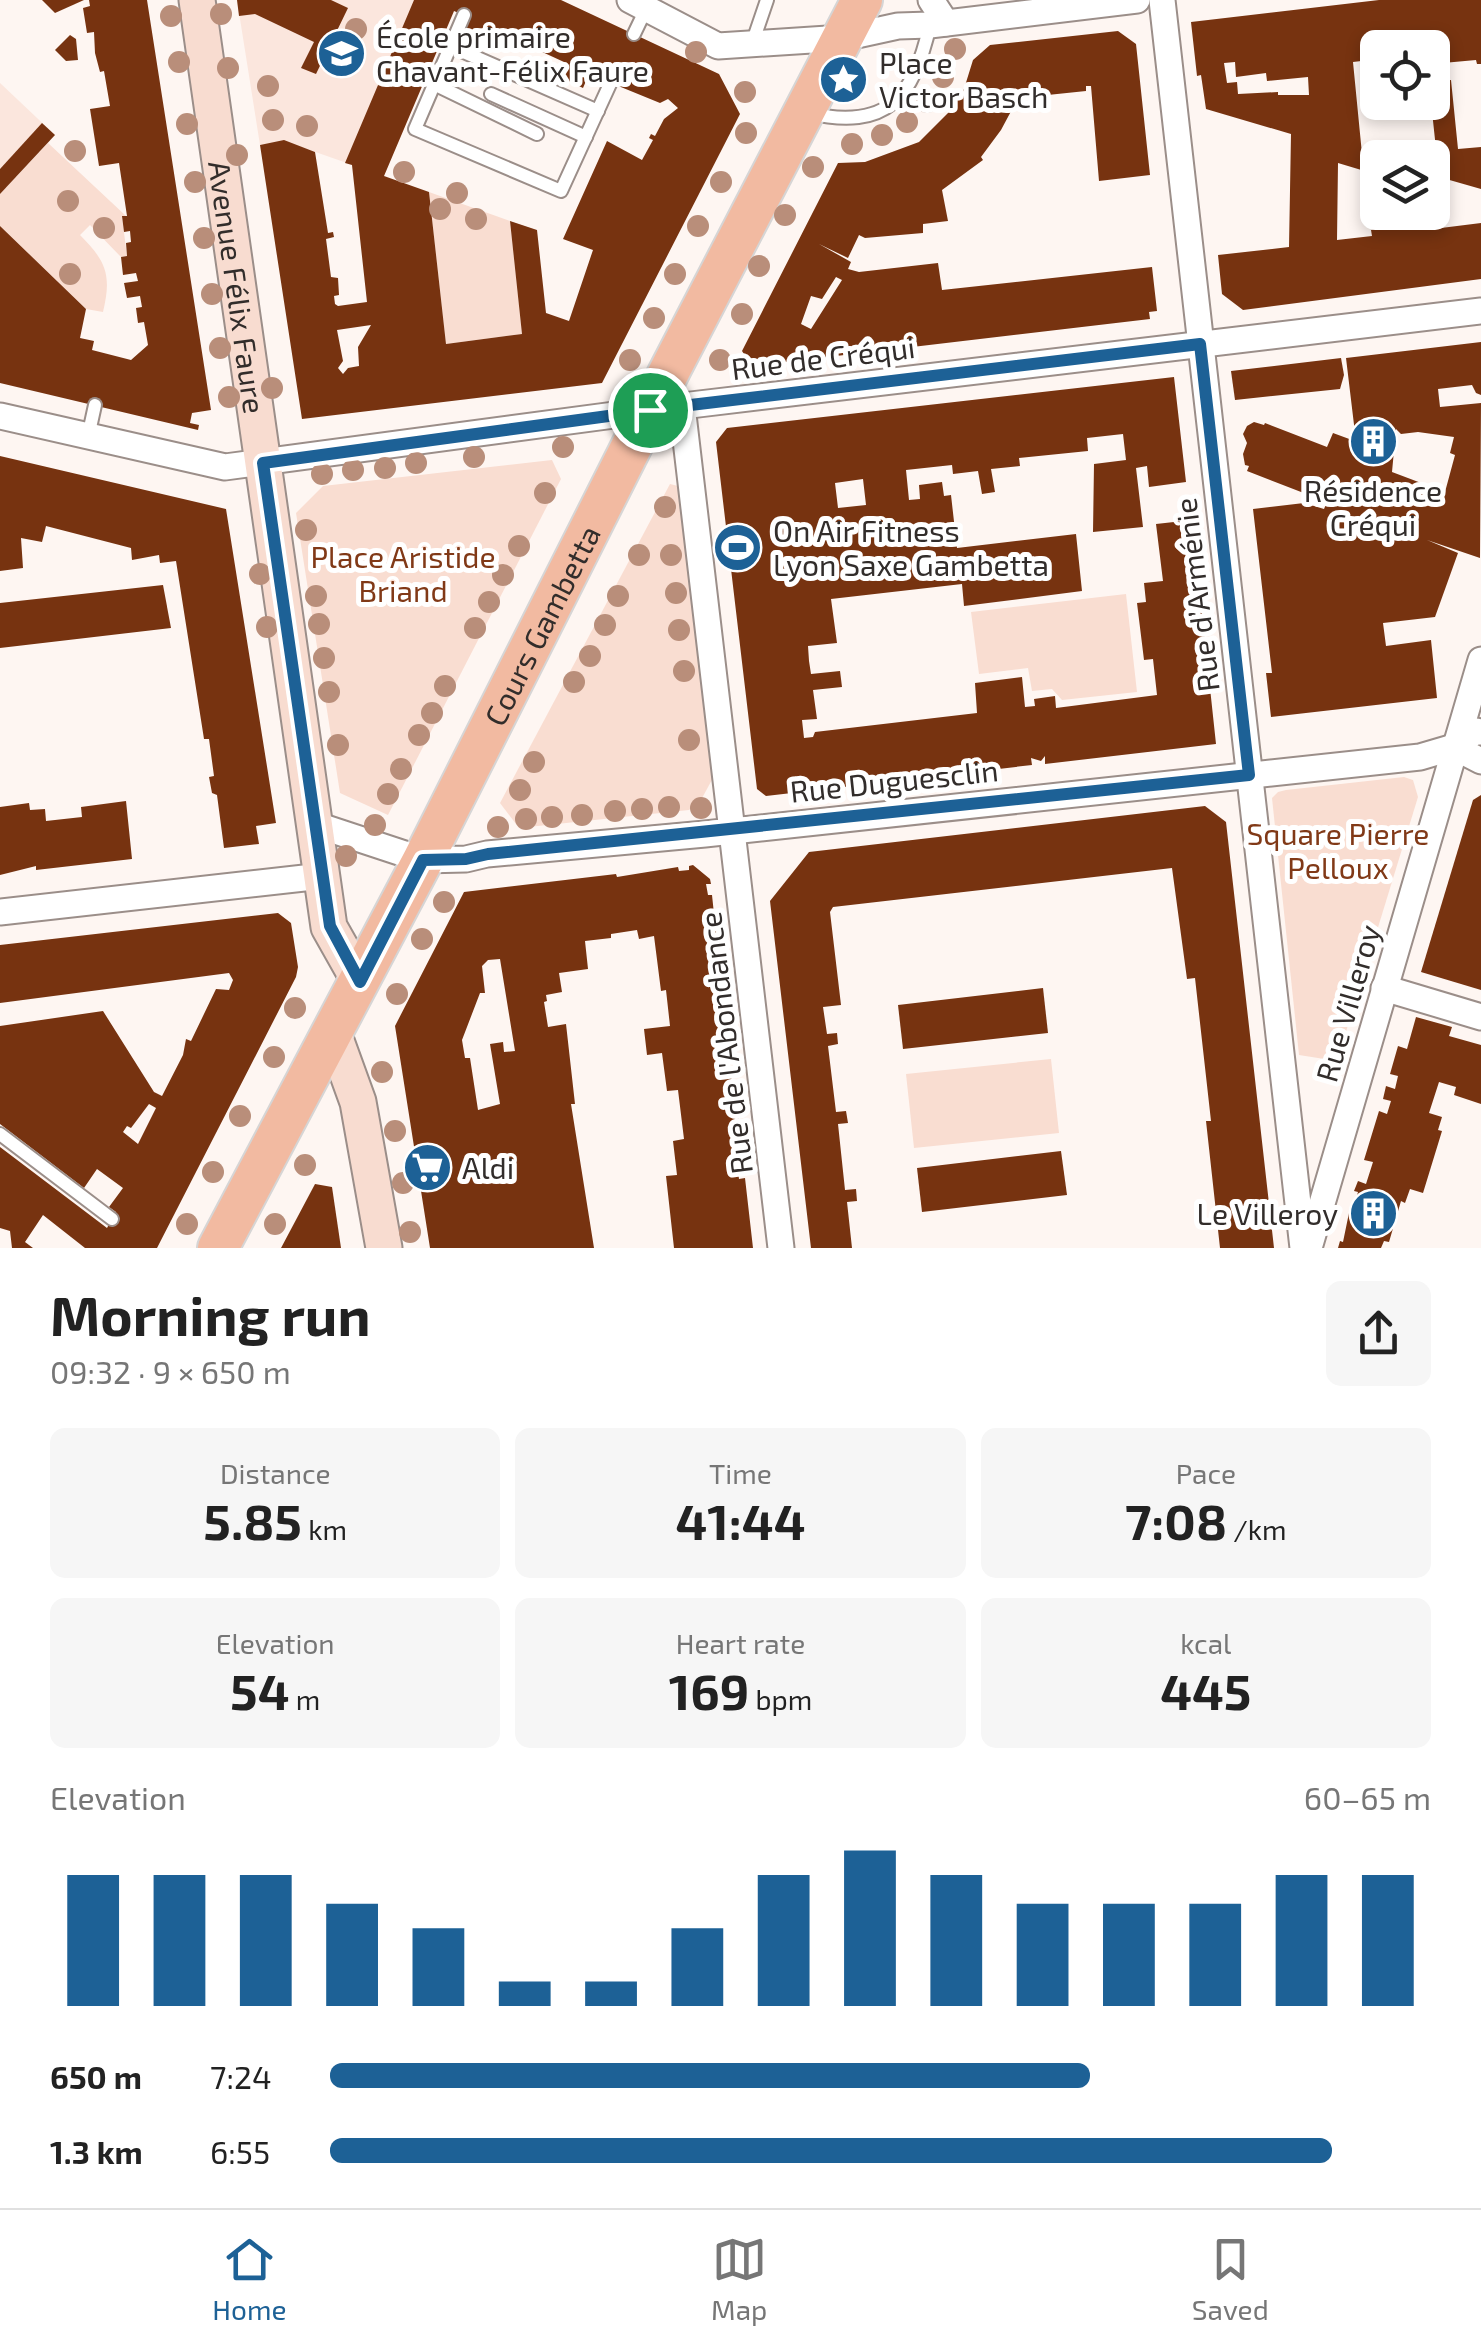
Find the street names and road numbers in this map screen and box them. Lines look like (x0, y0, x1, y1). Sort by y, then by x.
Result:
street label: Avenue Félix Faure (202, 158, 274, 416)
street label: Rue de Créqui (729, 328, 917, 386)
street label: Rue d’Arménie (1166, 496, 1226, 694)
street label: Cours Gambetta (476, 519, 607, 731)
street label: Rue Duguesclin (788, 751, 1000, 809)
street label: Rue de l'Abondance (691, 910, 759, 1176)
street label: Rue Villeroy (1307, 920, 1387, 1086)

